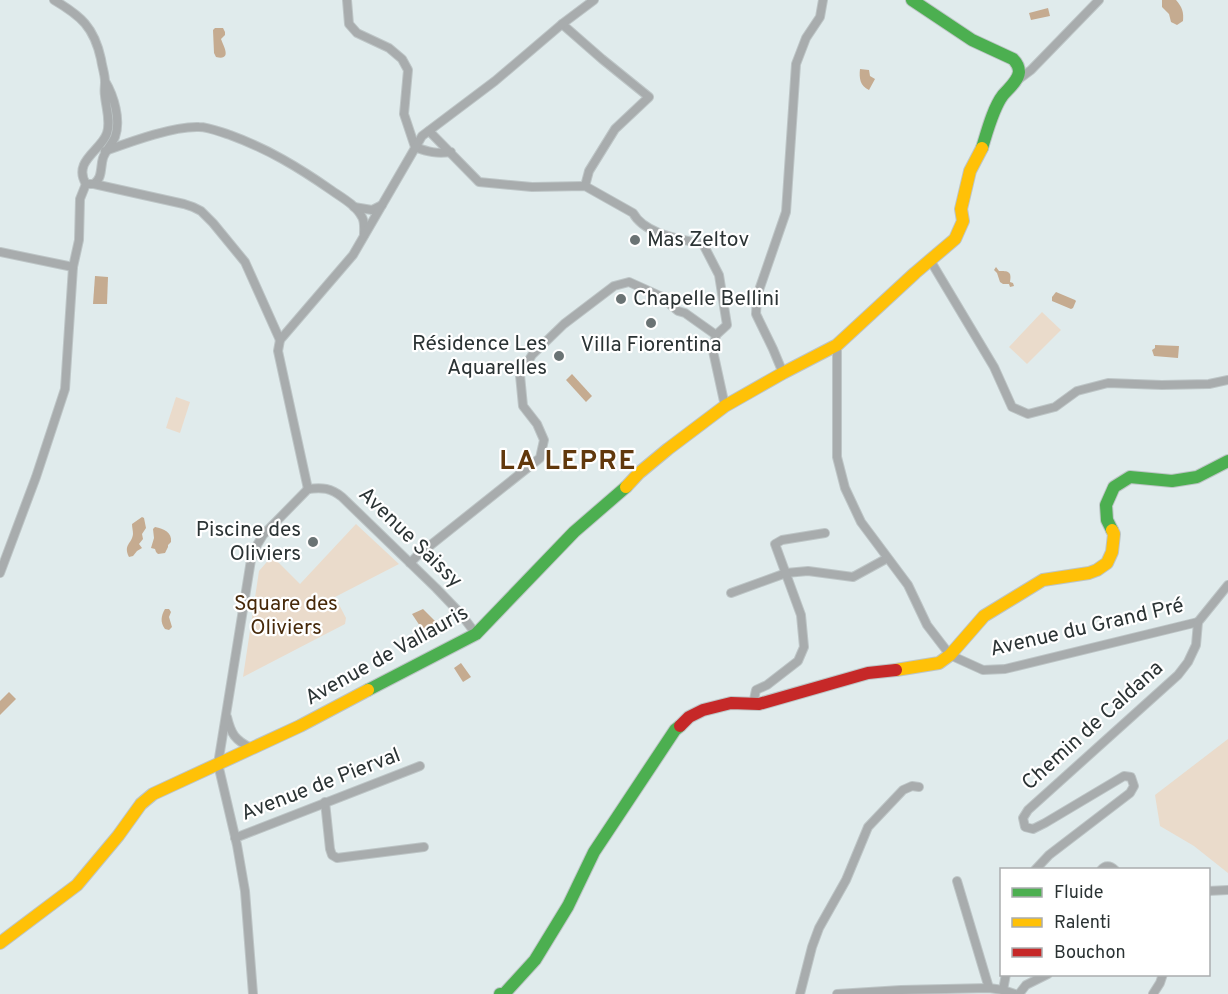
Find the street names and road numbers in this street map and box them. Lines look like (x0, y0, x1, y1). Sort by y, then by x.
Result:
street label: Avenue Saissy (352, 482, 468, 594)
street label: Avenue du Grand Pré (987, 593, 1187, 663)
street label: Avenue de Vallauris (300, 600, 474, 712)
street label: Chemin de Caldana (1017, 655, 1169, 797)
street label: Avenue de Pierval (238, 742, 404, 828)

